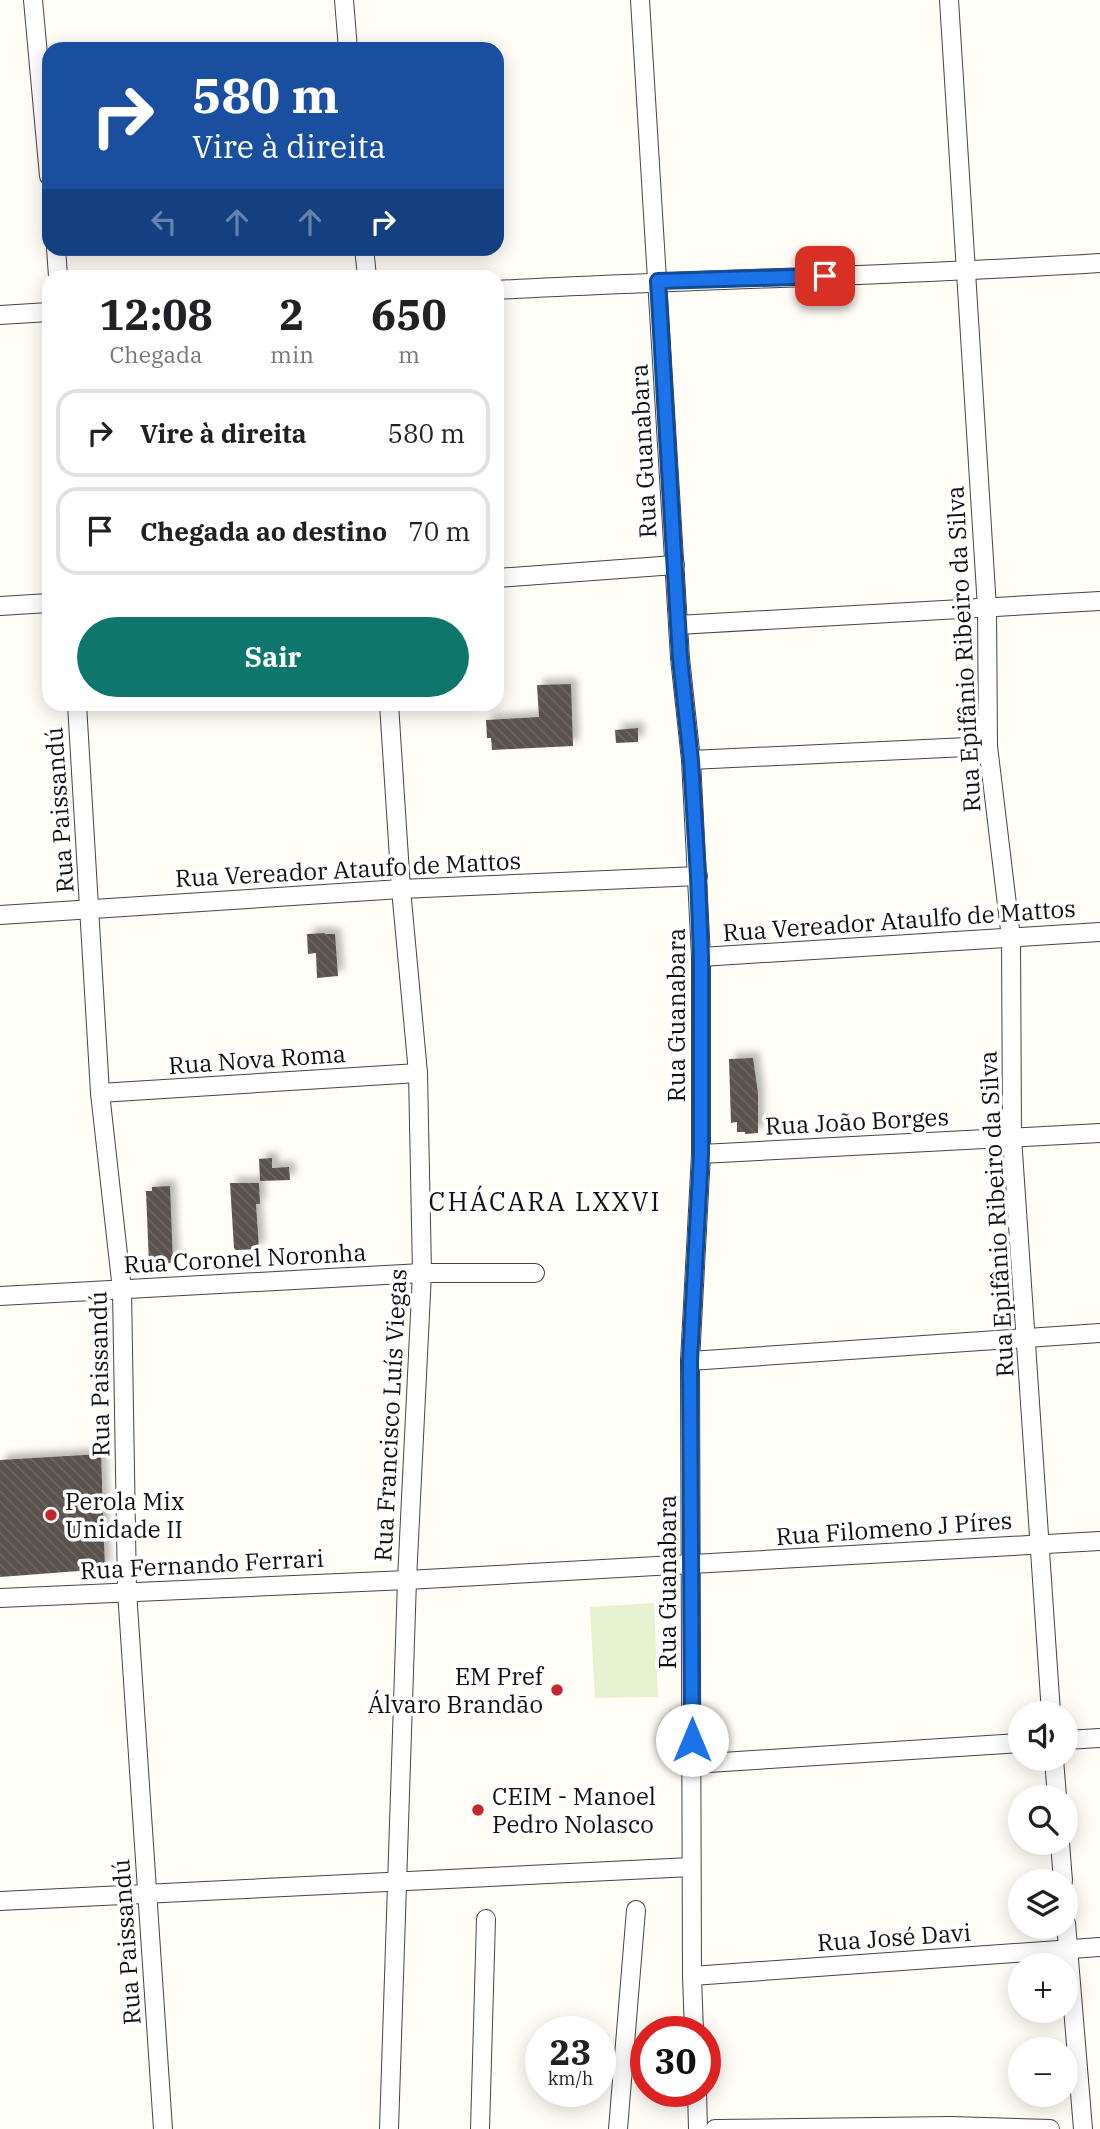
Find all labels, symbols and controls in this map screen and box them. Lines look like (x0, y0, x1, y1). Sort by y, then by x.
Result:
text: 580 m (192, 63, 339, 126)
icon: right (77, 70, 168, 161)
text: Vire à direita (192, 125, 386, 167)
icon: left (145, 203, 183, 241)
icon: ahead (218, 203, 256, 241)
icon: ahead (291, 203, 329, 241)
icon: right (364, 203, 402, 241)
pin (795, 246, 855, 306)
icon: arrive (806, 257, 844, 295)
text: 12:08 (99, 287, 213, 342)
text: 2 (279, 287, 305, 342)
text: 650 (371, 287, 447, 342)
text: Chegada (109, 339, 203, 369)
text: min (270, 339, 314, 369)
text: m (398, 339, 420, 369)
street label: Rua Guanabara (622, 363, 664, 539)
icon: right (81, 414, 119, 452)
text: Vire à direita (140, 416, 307, 450)
text: 580 m (387, 416, 465, 450)
street label: Rua Epifânio Ribeiro da Silva (938, 485, 988, 813)
icon: arrive (81, 512, 119, 550)
text: Chegada ao destino (140, 514, 387, 548)
text: 70 m (408, 514, 470, 548)
button: Sair (77, 617, 469, 697)
street label: Rua Paissandú (37, 726, 81, 894)
street label: Rua Vereador Ataufo de Mattos (174, 844, 522, 894)
street label: Rua Vereador Ataulfo de Mattos (721, 892, 1077, 948)
street label: Rua Guanabara (660, 928, 692, 1102)
street label: Rua Nova Roma (167, 1037, 347, 1081)
street label: Rua Epifânio Ribeiro da Silva (971, 1050, 1021, 1378)
street label: Rua João Borges (764, 1100, 950, 1142)
district label: CHÁCARA LXXVI (429, 1184, 661, 1218)
street label: Rua Coronel Noronha (123, 1236, 367, 1280)
street label: Rua Francisco Luís Viegas (366, 1268, 414, 1562)
street label: Rua Paissandú (82, 1291, 116, 1457)
place label: Perola Mix Unidade II (65, 1485, 184, 1545)
street label: Rua Guanabara (651, 1495, 683, 1669)
street label: Rua Filomeno J Píres (775, 1504, 1013, 1552)
marker: Perola Mix Unidade II (43, 1507, 59, 1523)
street label: Rua Fernando Ferrari (79, 1542, 325, 1586)
place label: EM Pref Álvaro Brandão (368, 1660, 545, 1720)
marker: EM Pref Álvaro Brandão (549, 1682, 565, 1698)
map controls (1008, 1701, 1078, 2107)
button: sound (1008, 1701, 1078, 1771)
position arrow (655, 1703, 729, 1777)
place label: CEIM - Manoel Pedro Nolasco (492, 1780, 656, 1840)
button: search (1008, 1785, 1078, 1855)
marker: CEIM - Manoel Pedro Nolasco (470, 1802, 486, 1818)
street label: Rua Paissandú (104, 1858, 148, 2026)
button: layers (1008, 1869, 1078, 1939)
street label: Rua José Davi (816, 1916, 972, 1958)
button: + (1008, 1953, 1078, 2023)
speed limit sign: 30 (630, 2016, 721, 2107)
text: 23 (549, 2029, 592, 2075)
button: − (1008, 2037, 1078, 2107)
text: km/h (548, 2067, 593, 2090)

